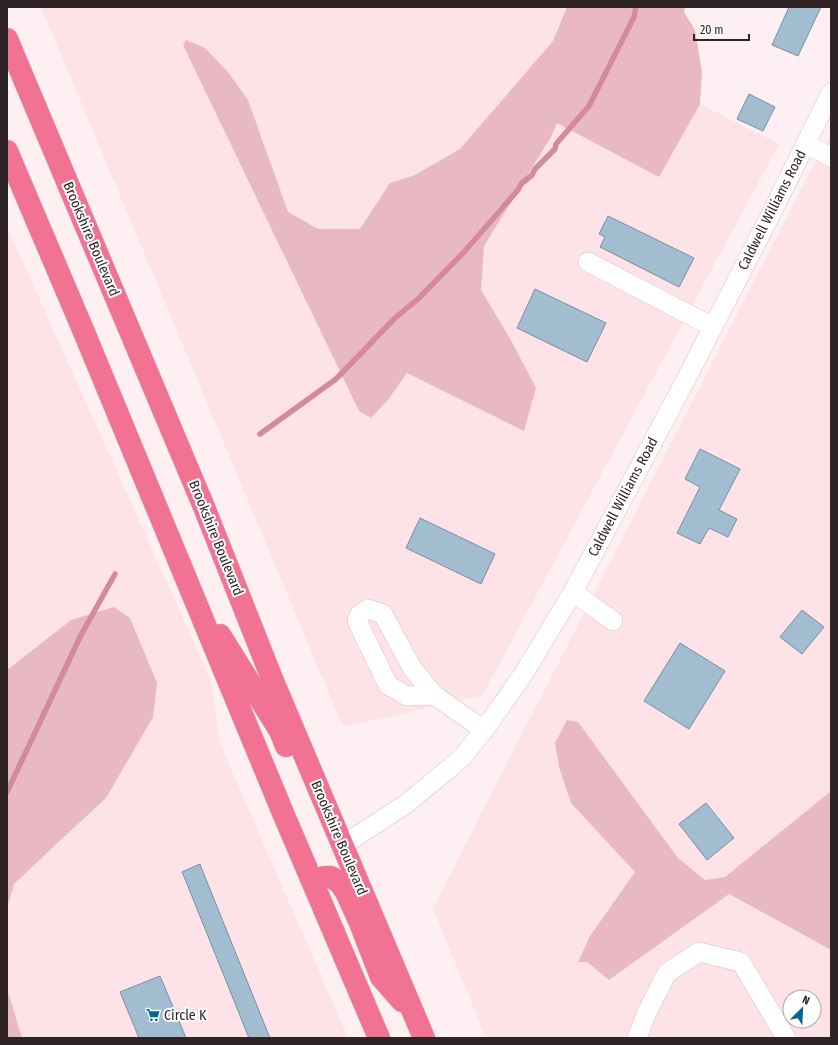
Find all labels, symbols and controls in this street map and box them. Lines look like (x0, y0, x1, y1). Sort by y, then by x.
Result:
scale bar (694, 16, 749, 42)
text: 20 m (700, 23, 724, 37)
street label: Caldwell Williams Road (734, 147, 810, 273)
street label: Brookshire Boulevard (59, 179, 123, 299)
street label: Caldwell Williams Road (584, 435, 662, 559)
street label: Brookshire Boulevard (185, 478, 247, 598)
street label: Brookshire Boulevard (307, 778, 371, 898)
north arrow (782, 989, 822, 1029)
text: N (800, 993, 812, 1008)
supermarket icon: Circle K (145, 1007, 161, 1023)
place label: Circle K (164, 1007, 207, 1024)

